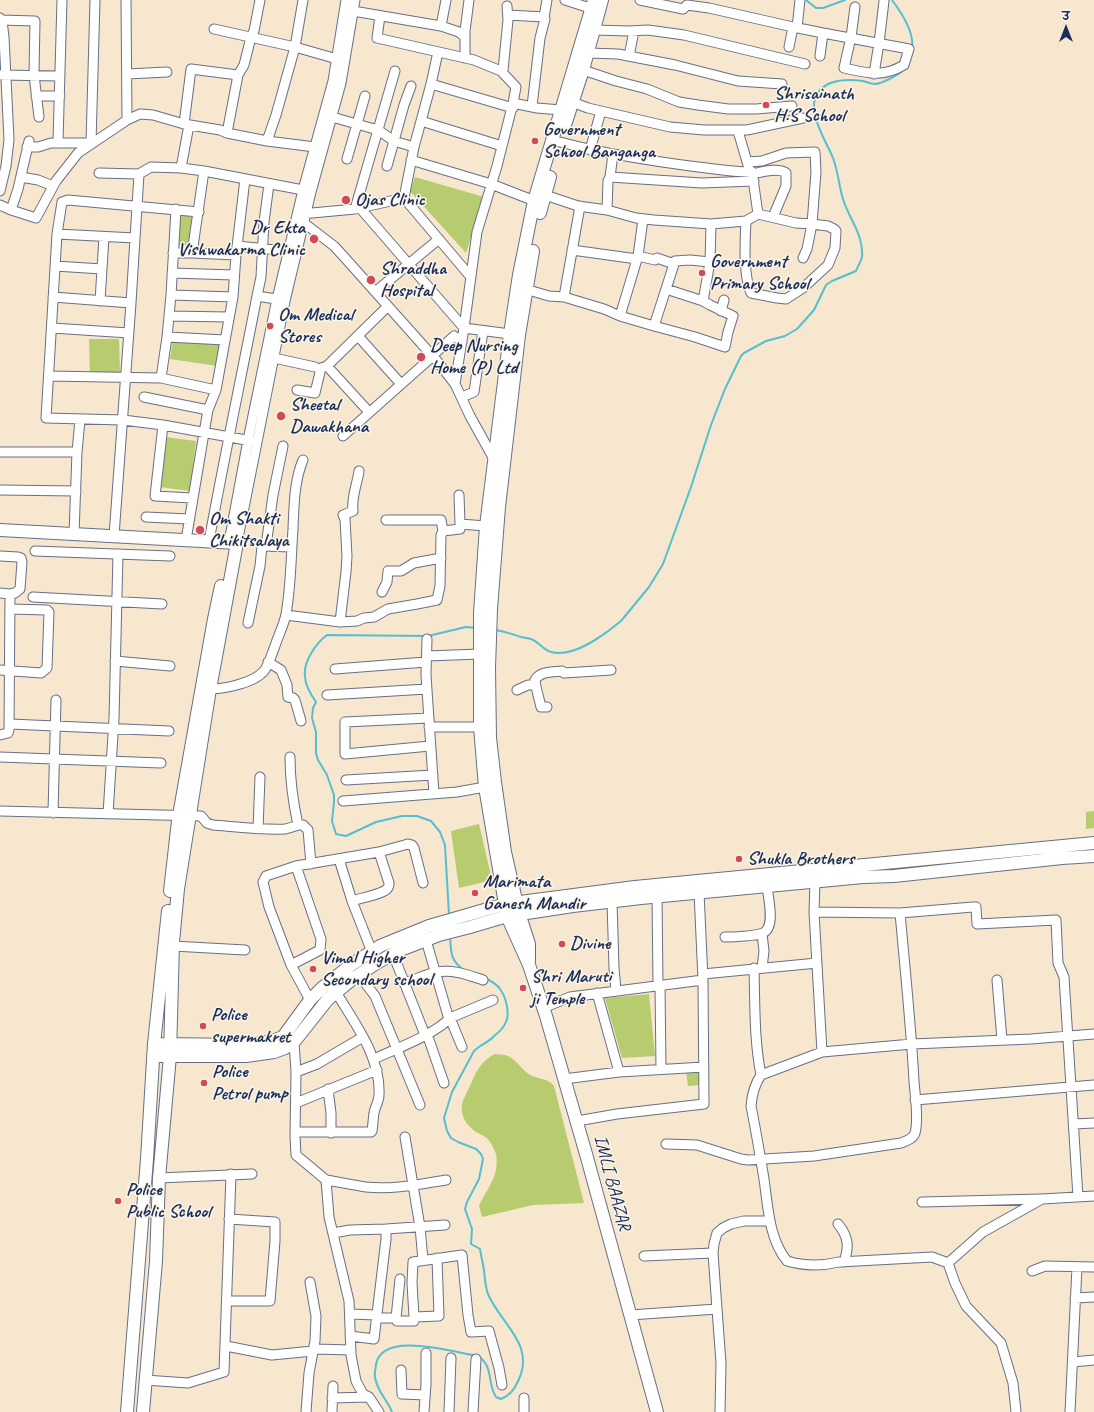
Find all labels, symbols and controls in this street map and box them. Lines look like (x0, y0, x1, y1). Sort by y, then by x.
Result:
north arrow (1046, 8, 1086, 48)
text: उ (1062, 9, 1070, 23)
place label: Shrisainath H.S School (774, 83, 854, 127)
marker: Shrisainath H.S School (761, 100, 771, 110)
place label: Government School Banganga (543, 119, 655, 163)
marker: Government School Banganga (530, 136, 540, 146)
place label: Ojas Clinic (355, 189, 425, 211)
marker: Ojas Clinic (340, 194, 352, 206)
place label: Dr Ekta Vishwakarma Clinic (177, 217, 305, 261)
marker: Dr Ekta Vishwakarma Clinic (308, 233, 320, 245)
place label: Government Primary School (710, 251, 809, 295)
place label: Shraddha Hospital (380, 258, 446, 302)
marker: Government Primary School (697, 268, 707, 278)
marker: Shraddha Hospital (365, 274, 377, 286)
place label: Om Medical Stores (278, 304, 353, 348)
marker: Om Medical Stores (265, 321, 275, 331)
place label: Deep Nursing Home (P) Ltd (430, 335, 517, 379)
marker: Deep Nursing Home (P) Ltd (415, 351, 427, 363)
place label: Sheetal Dawakhana (290, 394, 368, 438)
marker: Sheetal Dawakhana (275, 410, 287, 422)
place label: Om Shakti Chikitsalaya (209, 508, 289, 552)
marker: Om Shakti Chikitsalaya (194, 524, 206, 536)
place label: Shukla Brothers (747, 848, 854, 870)
marker: Shukla Brothers (734, 854, 744, 864)
place label: Marimata Ganesh Mandir (483, 871, 585, 915)
marker: Marimata Ganesh Mandir (470, 888, 480, 898)
place label: Divine (570, 933, 610, 955)
marker: Divine (557, 939, 567, 949)
place label: Vimal Higher Secondary school (321, 947, 432, 991)
marker: Vimal Higher Secondary school (308, 964, 318, 974)
place label: Shri Maruti ji Temple (531, 966, 611, 1010)
marker: Shri Maruti ji Temple (518, 983, 528, 993)
place label: Police supermakret (211, 1004, 290, 1048)
marker: Police supermakret (198, 1021, 208, 1031)
place label: Police Petrol pump (212, 1061, 288, 1105)
marker: Police Petrol pump (199, 1078, 209, 1088)
street label: IMLI BAAZAR (588, 1133, 636, 1233)
place label: Police Public School (126, 1179, 210, 1223)
marker: Police Public School (113, 1196, 123, 1206)

